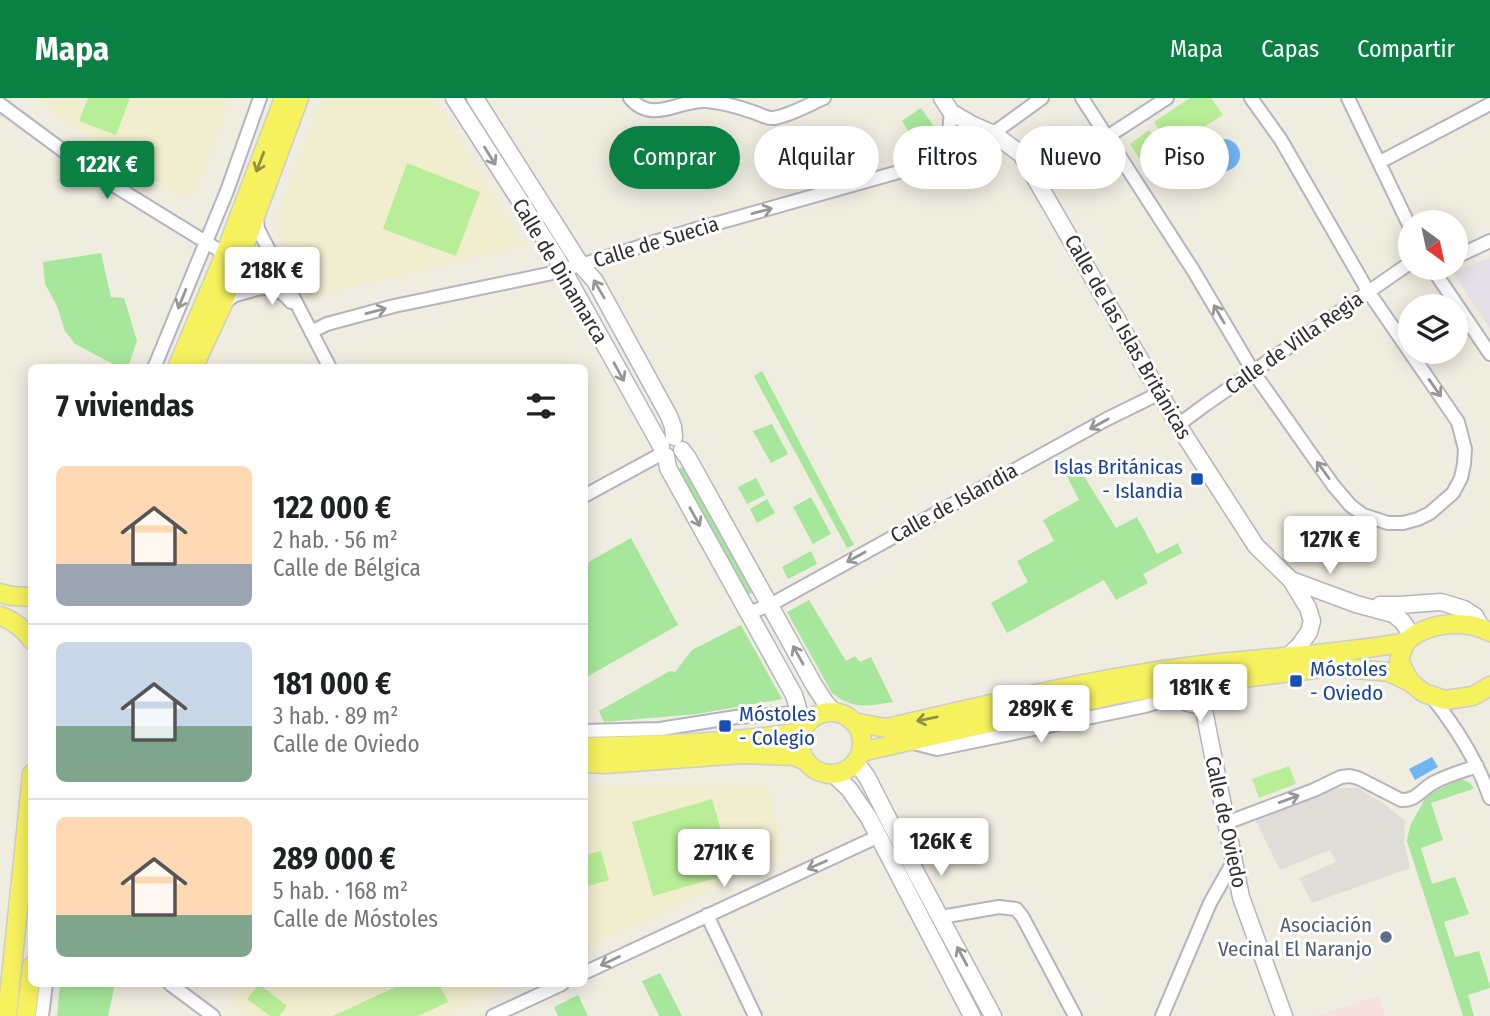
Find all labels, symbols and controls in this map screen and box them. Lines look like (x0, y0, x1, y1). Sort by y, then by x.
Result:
text: Mapa (35, 29, 109, 69)
text: Mapa (1170, 35, 1223, 63)
text: Capas (1261, 35, 1319, 63)
text: Compartir (1357, 35, 1455, 63)
chip: Comprar (609, 126, 740, 189)
chip: Alquilar (754, 126, 879, 189)
chip: Filtros (893, 126, 1002, 189)
chip: Nuevo (1016, 126, 1126, 189)
chip: Piso (1140, 126, 1229, 189)
pin: 122K € (50, 141, 164, 201)
one-way arrow (484, 145, 498, 165)
text: 122K € (76, 150, 138, 178)
one-way arrow (252, 150, 265, 172)
street label: Calle de Dinamarca (506, 194, 614, 348)
one-way arrow (750, 204, 773, 217)
north arrow (1398, 210, 1468, 280)
map controls (1398, 210, 1468, 364)
street label: Calle de Suecia (590, 211, 722, 273)
street label: Calle de las Islas Británicas (1059, 230, 1197, 444)
pin: 218K € (215, 248, 329, 307)
text: 218K € (241, 256, 303, 284)
one-way arrow (592, 280, 606, 300)
street label: Calle de Villa Regia (1220, 286, 1368, 400)
one-way arrow (175, 287, 188, 309)
button: layers (1398, 294, 1468, 364)
one-way arrow (364, 304, 387, 317)
one-way arrow (1212, 304, 1225, 325)
one-way arrow (612, 362, 626, 382)
one-way arrow (1428, 378, 1442, 397)
icon: filters (522, 387, 560, 425)
text: 7 viviendas (56, 388, 194, 424)
one-way arrow (1089, 417, 1109, 431)
place label: Islas Británicas - Islandia (1054, 454, 1183, 504)
street label: Calle de Islandia (886, 457, 1022, 549)
one-way arrow (1316, 461, 1330, 480)
marker: Islas Británicas - Islandia (1189, 471, 1205, 487)
text: 122 000 € (273, 490, 391, 526)
icon: home (112, 494, 196, 578)
one-way arrow (689, 506, 702, 527)
pin: 127K € (1273, 517, 1387, 576)
text: 127K € (1300, 525, 1360, 553)
text: 2 hab. · 56 m² (273, 526, 398, 554)
one-way arrow (847, 550, 867, 564)
text: Calle de Bélgica (273, 554, 421, 582)
one-way arrow (791, 646, 805, 666)
place label: Móstoles - Oviedo (1310, 656, 1387, 706)
pin: 181K € (1143, 664, 1257, 724)
text: 181 000 € (273, 666, 391, 702)
icon: home (112, 670, 196, 754)
text: 181K € (1169, 673, 1231, 701)
marker: Móstoles - Oviedo (1288, 673, 1304, 689)
pin: 289K € (984, 686, 1098, 745)
text: 289K € (1009, 694, 1073, 722)
place label: Móstoles - Colegio (739, 701, 816, 751)
text: 3 hab. · 89 m² (273, 702, 398, 730)
one-way arrow (916, 712, 939, 726)
marker: Móstoles - Colegio (717, 718, 733, 734)
text: Calle de Oviedo (273, 730, 420, 758)
street label: Calle de Oviedo (1199, 754, 1253, 890)
one-way arrow (1278, 791, 1300, 804)
pin: 126K € (884, 818, 998, 878)
text: 126K € (910, 827, 972, 855)
pin: 271K € (667, 830, 781, 889)
text: 271K € (694, 838, 754, 866)
text: 289 000 € (273, 841, 396, 877)
icon: home (112, 845, 196, 929)
one-way arrow (807, 859, 828, 872)
text: 5 hab. · 168 m² (273, 877, 408, 905)
text: Calle de Móstoles (273, 905, 438, 933)
place label: Asociación Vecinal El Naranjo (1218, 912, 1372, 962)
marker: Asociación Vecinal El Naranjo (1378, 929, 1394, 945)
one-way arrow (954, 946, 968, 966)
one-way arrow (600, 954, 621, 968)

